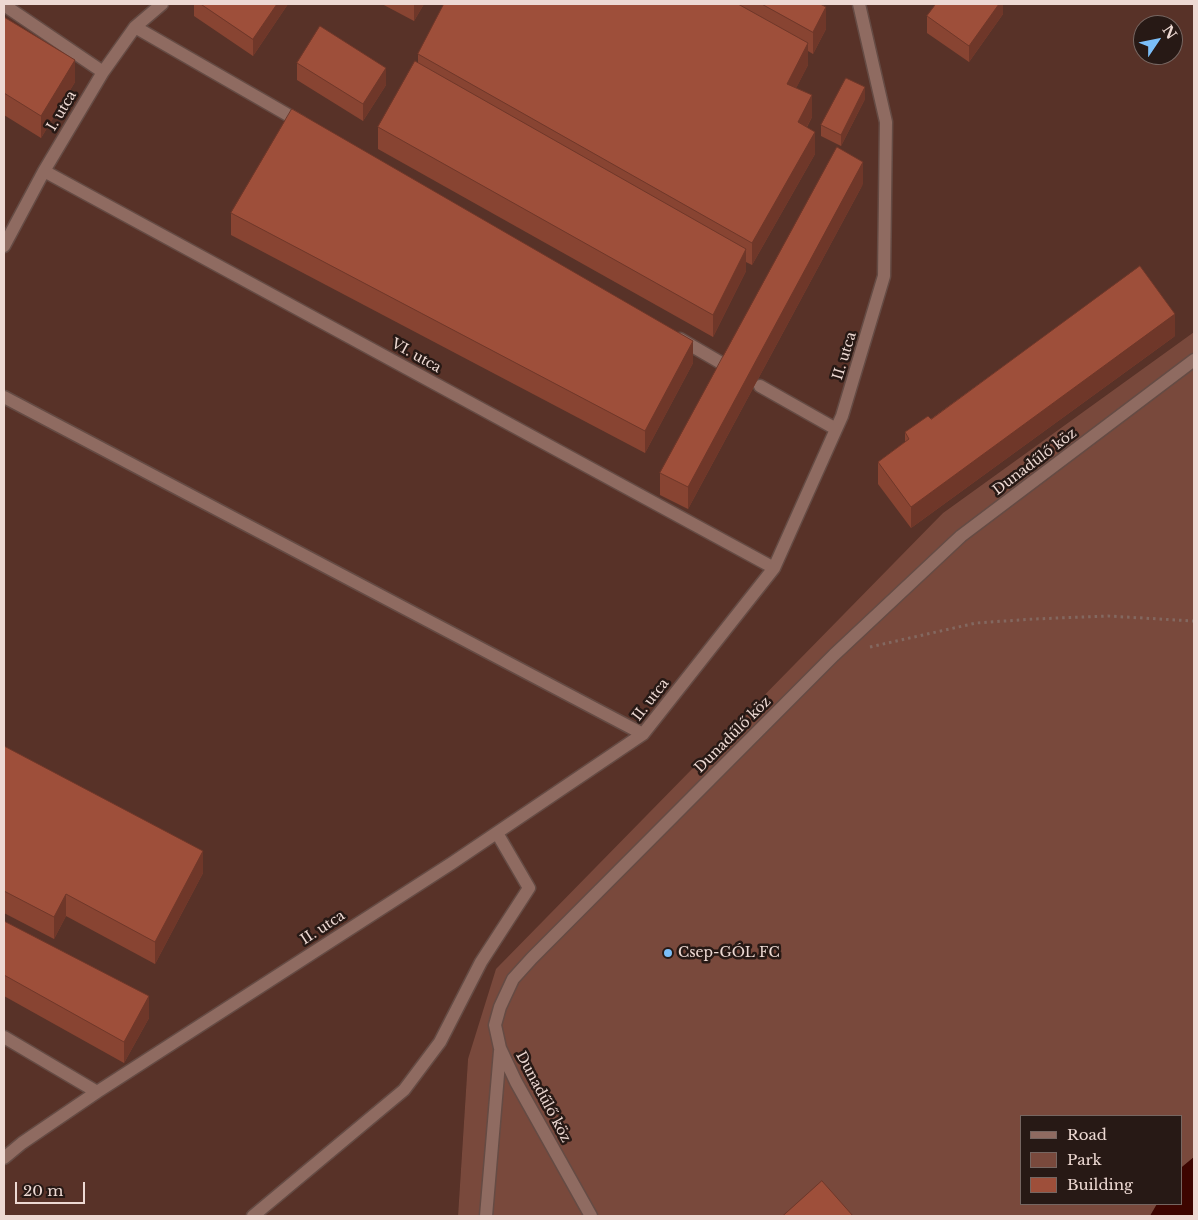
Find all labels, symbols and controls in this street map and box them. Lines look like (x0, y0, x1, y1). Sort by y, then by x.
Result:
north arrow (1133, 15, 1183, 65)
text: N (1158, 22, 1181, 43)
street label: I. utca (44, 88, 80, 134)
street label: II. utca (830, 330, 860, 382)
street label: VI. utca (388, 335, 444, 377)
street label: Dunadűlő köz (990, 425, 1080, 499)
street label: II. utca (629, 675, 673, 725)
street label: Dunadűlő köz (691, 693, 775, 777)
street label: II. utca (298, 908, 348, 948)
place label: Csep-GÓL FC (678, 945, 780, 961)
marker: Csep-GÓL FC (662, 947, 674, 959)
street label: Dunadűlő köz (512, 1049, 574, 1145)
legend (1020, 1115, 1183, 1205)
text: Road (1067, 1125, 1107, 1144)
text: Park (1067, 1150, 1102, 1169)
scale bar (18, 1172, 88, 1204)
text: Building (1067, 1175, 1133, 1194)
text: 20 m (23, 1181, 63, 1200)

